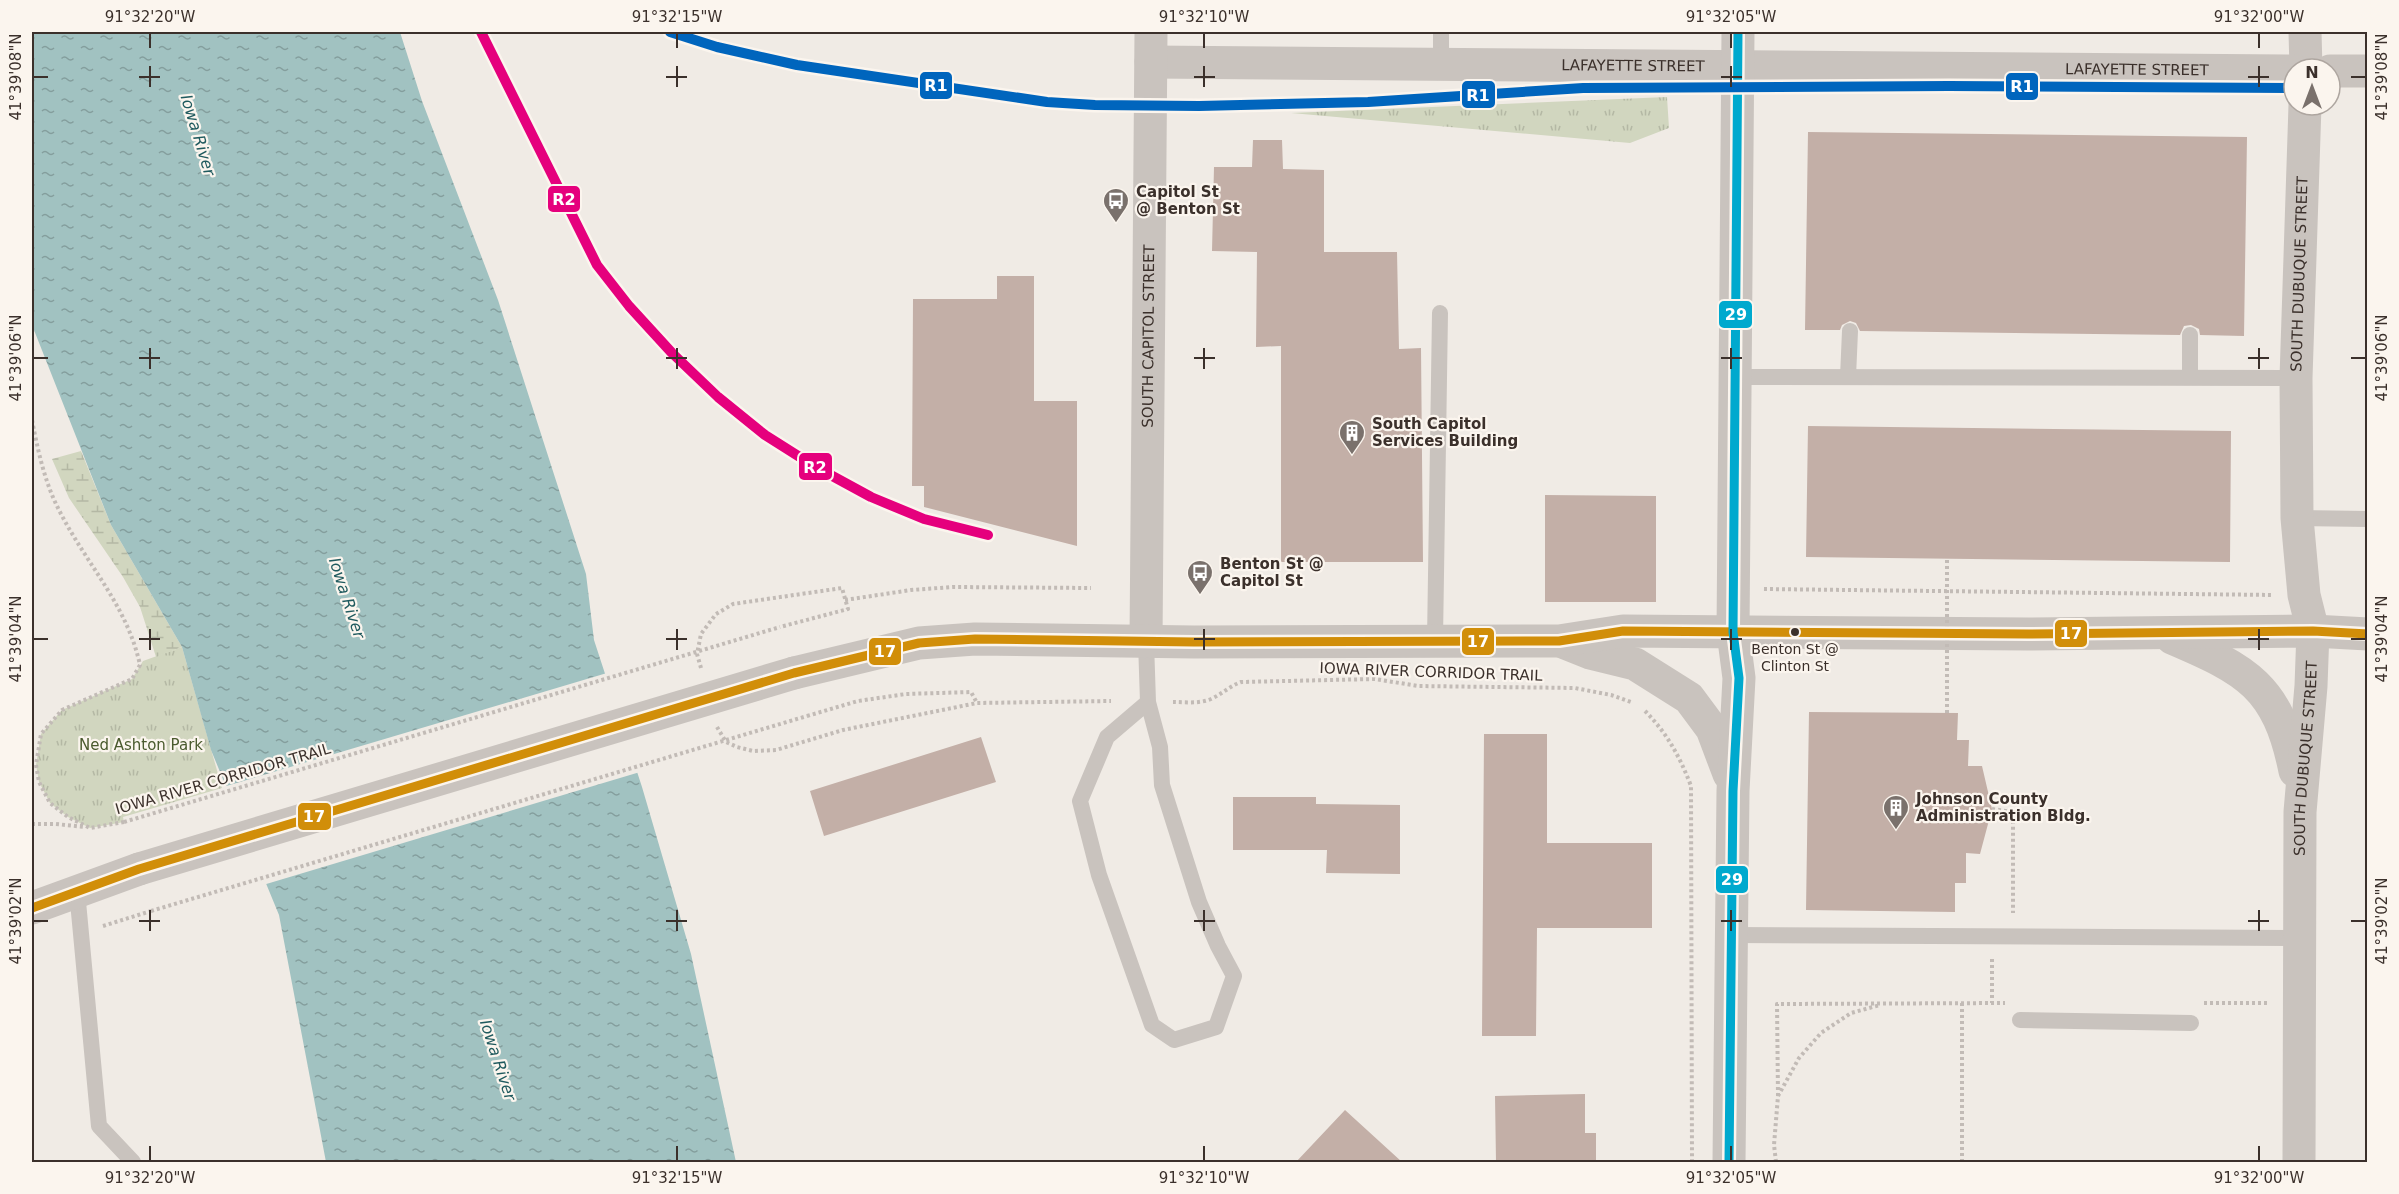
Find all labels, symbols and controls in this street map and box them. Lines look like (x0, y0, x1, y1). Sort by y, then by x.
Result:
text: 91°32'20"W (105, 8, 195, 26)
text: 91°32'15"W (632, 8, 722, 26)
text: 91°32'10"W (1159, 8, 1249, 26)
text: 91°32'05"W (1686, 8, 1776, 26)
text: 91°32'00"W (2214, 8, 2304, 26)
text: 41°39'08"N (7, 33, 25, 121)
text: 41°39'08"N (2373, 33, 2391, 121)
street label: LAFAYETTE STREET (1561, 56, 1706, 75)
north arrow (2282, 57, 2342, 117)
street label: LAFAYETTE STREET (2065, 60, 2210, 79)
text: N (2305, 63, 2319, 82)
line badge: R1 (919, 71, 953, 100)
line badge: R1 (2005, 72, 2039, 101)
text: R1 (924, 76, 948, 95)
text: R1 (2010, 77, 2034, 96)
line badge: R1 (1461, 80, 1496, 109)
text: R1 (1466, 86, 1490, 105)
water label: Iowa River (177, 92, 220, 179)
street label: SOUTH DUBUQUE STREET (2287, 175, 2312, 372)
place label: Capitol St @ Benton St (1136, 183, 1240, 218)
line badge: R2 (547, 185, 581, 213)
bus stop icon: Capitol St @ Benton St (1101, 186, 1131, 224)
text: R2 (552, 190, 576, 209)
street label: SOUTH CAPITOL STREET (1139, 244, 1158, 428)
line badge: 29 (1718, 300, 1753, 329)
text: 29 (1725, 305, 1747, 324)
text: 41°39'06"N (7, 314, 25, 402)
text: 41°39'06"N (2373, 314, 2391, 402)
place label: South Capitol Services Building (1372, 415, 1518, 450)
building icon: South Capitol Services Building (1337, 418, 1367, 456)
line badge: R2 (798, 452, 833, 481)
text: R2 (803, 458, 827, 477)
water label: Iowa River (325, 555, 369, 642)
place label: Benton St @ Capitol St (1220, 555, 1324, 590)
bus stop icon: Benton St @ Capitol St (1185, 558, 1215, 596)
text: 41°39'04"N (7, 595, 25, 683)
text: 41°39'04"N (2373, 595, 2391, 683)
line badge: 17 (2054, 619, 2088, 648)
text: 17 (2060, 624, 2082, 643)
marker: Benton St @ Clinton St (1789, 626, 1801, 638)
line badge: 17 (1461, 627, 1495, 656)
text: 17 (1467, 632, 1489, 651)
line badge: 17 (868, 637, 902, 666)
place label: Benton St @ Clinton St (1751, 641, 1839, 674)
text: 17 (874, 642, 896, 661)
street label: IOWA RIVER CORRIDOR TRAIL (1319, 659, 1543, 685)
street label: SOUTH DUBUQUE STREET (2291, 659, 2321, 856)
park label: Ned Ashton Park (79, 736, 203, 754)
street label: IOWA RIVER CORRIDOR TRAIL (113, 739, 333, 818)
place label: Johnson County Administration Bldg. (1915, 790, 2091, 825)
building icon: Johnson County Administration Bldg. (1881, 793, 1911, 831)
line badge: 17 (297, 802, 332, 831)
text: 17 (303, 807, 325, 826)
line badge: 29 (1715, 865, 1749, 894)
text: 29 (1721, 870, 1743, 889)
text: 41°39'02"N (7, 877, 25, 965)
text: 41°39'02"N (2373, 877, 2391, 965)
water label: Iowa River (476, 1017, 520, 1104)
text: 91°32'20"W (105, 1169, 195, 1187)
text: 91°32'15"W (632, 1169, 722, 1187)
text: 91°32'10"W (1159, 1169, 1249, 1187)
text: 91°32'05"W (1686, 1169, 1776, 1187)
text: 91°32'00"W (2214, 1169, 2304, 1187)

